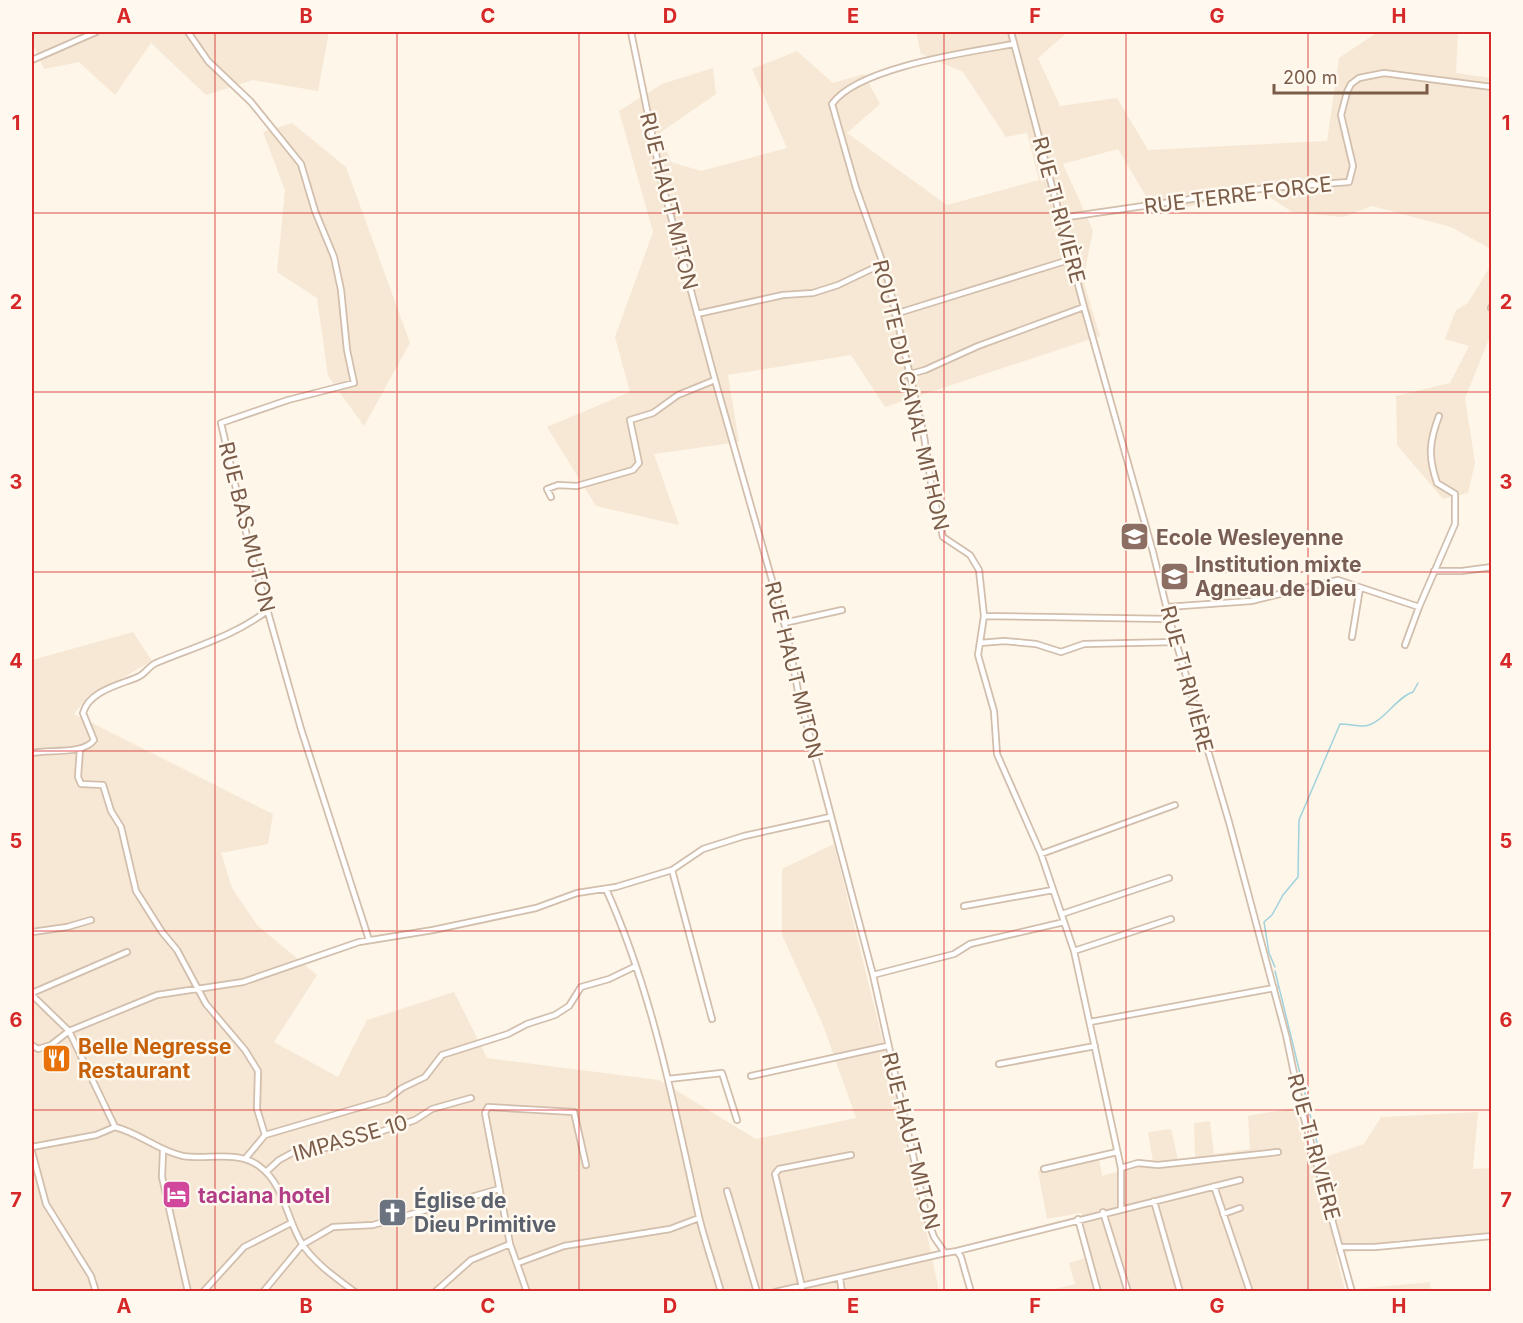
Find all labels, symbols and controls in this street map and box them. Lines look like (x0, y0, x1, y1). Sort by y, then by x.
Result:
text: A (117, 4, 132, 28)
text: B (299, 4, 313, 28)
text: C (481, 4, 495, 28)
text: D (663, 4, 677, 28)
text: E (847, 4, 859, 28)
text: F (1029, 4, 1041, 28)
text: G (1209, 4, 1225, 28)
text: H (1392, 4, 1406, 28)
scale bar (1274, 57, 1427, 95)
text: 200 m (1283, 67, 1338, 88)
street label: RUE HAUT MITON (635, 110, 703, 292)
text: 1 (12, 111, 20, 135)
text: 1 (1502, 111, 1510, 135)
street label: RUE TI RIVIÈRE (1027, 134, 1092, 286)
street label: RUE TERRE FORCE (1143, 171, 1333, 219)
street label: ROUTE DU CANAL MITHON (868, 257, 954, 533)
text: 2 (10, 290, 22, 314)
text: 2 (1500, 290, 1512, 314)
street label: RUE BAS MUTON (214, 439, 280, 615)
text: 3 (10, 470, 22, 494)
text: 3 (1500, 470, 1512, 494)
school or university icon: Ecole Wesleyenne (1119, 521, 1151, 553)
place label: Ecole Wesleyenne (1156, 525, 1343, 550)
place label: Institution mixte Agneau de Dieu (1195, 552, 1362, 601)
school or university icon: Institution mixte Agneau de Dieu (1158, 560, 1190, 592)
street label: RUE HAUT MITON (760, 579, 828, 761)
street label: RUE TI RIVIÈRE (1155, 603, 1220, 755)
text: 4 (9, 649, 23, 673)
text: 4 (1499, 649, 1513, 673)
text: 5 (10, 829, 22, 853)
text: 5 (1500, 829, 1512, 853)
text: 6 (10, 1008, 23, 1032)
text: 6 (1500, 1008, 1513, 1032)
place label: Belle Negresse Restaurant (78, 1034, 232, 1083)
restaurant icon: Belle Negresse Restaurant (41, 1042, 73, 1074)
street label: RUE HAUT MITON (877, 1050, 945, 1232)
street label: RUE TI RIVIÈRE (1282, 1071, 1347, 1223)
street label: IMPASSE 10 (290, 1110, 410, 1166)
hotel icon: taciana hotel (161, 1179, 193, 1211)
place label: taciana hotel (198, 1183, 330, 1208)
place label: Église de Dieu Primitive (414, 1187, 556, 1237)
text: 7 (10, 1188, 22, 1212)
text: 7 (1500, 1188, 1512, 1212)
church icon: Église de Dieu Primitive (377, 1196, 409, 1228)
text: A (117, 1294, 132, 1318)
text: B (299, 1294, 313, 1318)
text: C (481, 1294, 495, 1318)
text: D (663, 1294, 677, 1318)
text: E (847, 1294, 859, 1318)
text: F (1029, 1294, 1041, 1318)
text: G (1209, 1294, 1225, 1318)
text: H (1392, 1294, 1406, 1318)

